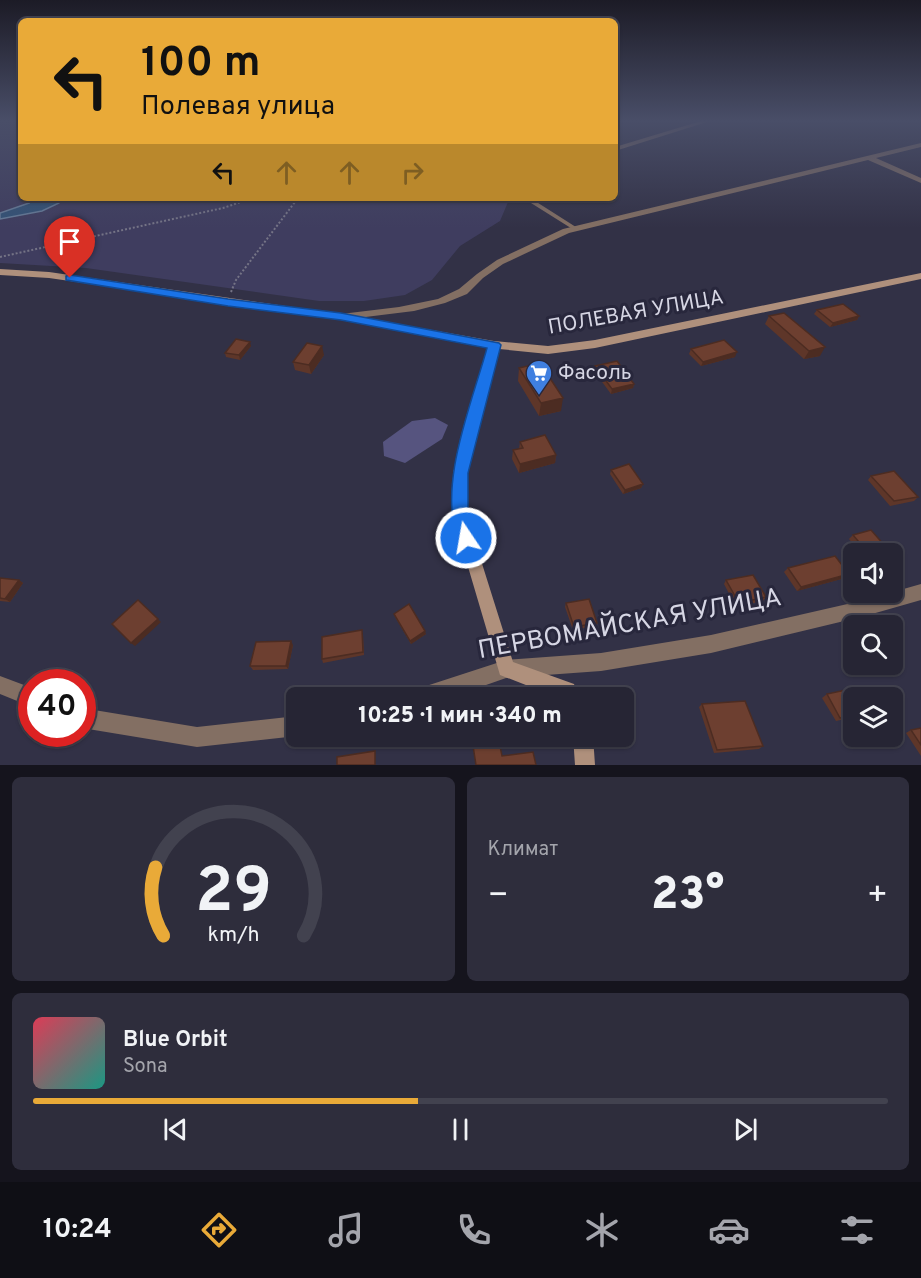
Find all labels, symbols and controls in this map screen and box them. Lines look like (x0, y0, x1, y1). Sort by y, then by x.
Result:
text: 100 m (141, 38, 260, 91)
icon: left (42, 42, 120, 120)
text: Полевая улица (141, 90, 335, 124)
icon: left (207, 156, 240, 189)
icon: ahead (270, 156, 303, 189)
icon: ahead (333, 156, 366, 189)
icon: right (396, 156, 429, 189)
pin (44, 216, 95, 278)
icon: arrive (53, 225, 86, 258)
street label: ПОЛЕВАЯ УЛИЦА (546, 284, 726, 342)
supermarket icon: Фасоль (524, 358, 554, 396)
place label: Фасоль (558, 360, 632, 387)
position arrow (434, 506, 498, 570)
map controls (843, 543, 903, 747)
button: sound (843, 543, 903, 603)
street label: ПЕРВОМАЙСКАЯ УЛИЦА (475, 580, 784, 668)
button: search (843, 615, 903, 675)
speed limit sign: 40 (18, 669, 96, 747)
button: layers (843, 687, 903, 747)
text: 10:25 · 1 мин · 340 m (358, 703, 562, 730)
text: Климат (488, 837, 558, 863)
text: 29 (195, 855, 271, 934)
text: 23° (651, 868, 724, 925)
text: − (488, 876, 509, 918)
text: + (867, 876, 888, 918)
text: km/h (207, 922, 259, 949)
text: Blue Orbit (123, 1027, 228, 1054)
text: Sona (123, 1054, 168, 1080)
icon: previous (159, 1113, 192, 1146)
icon: pause (444, 1113, 477, 1146)
icon: next (729, 1113, 762, 1146)
icon: directions (198, 1209, 240, 1251)
icon: music (325, 1209, 367, 1251)
icon: phone (453, 1209, 495, 1251)
icon: climate (581, 1209, 623, 1251)
icon: car (708, 1209, 750, 1251)
icon: filters (836, 1209, 878, 1251)
text: 10:24 (43, 1213, 112, 1247)

